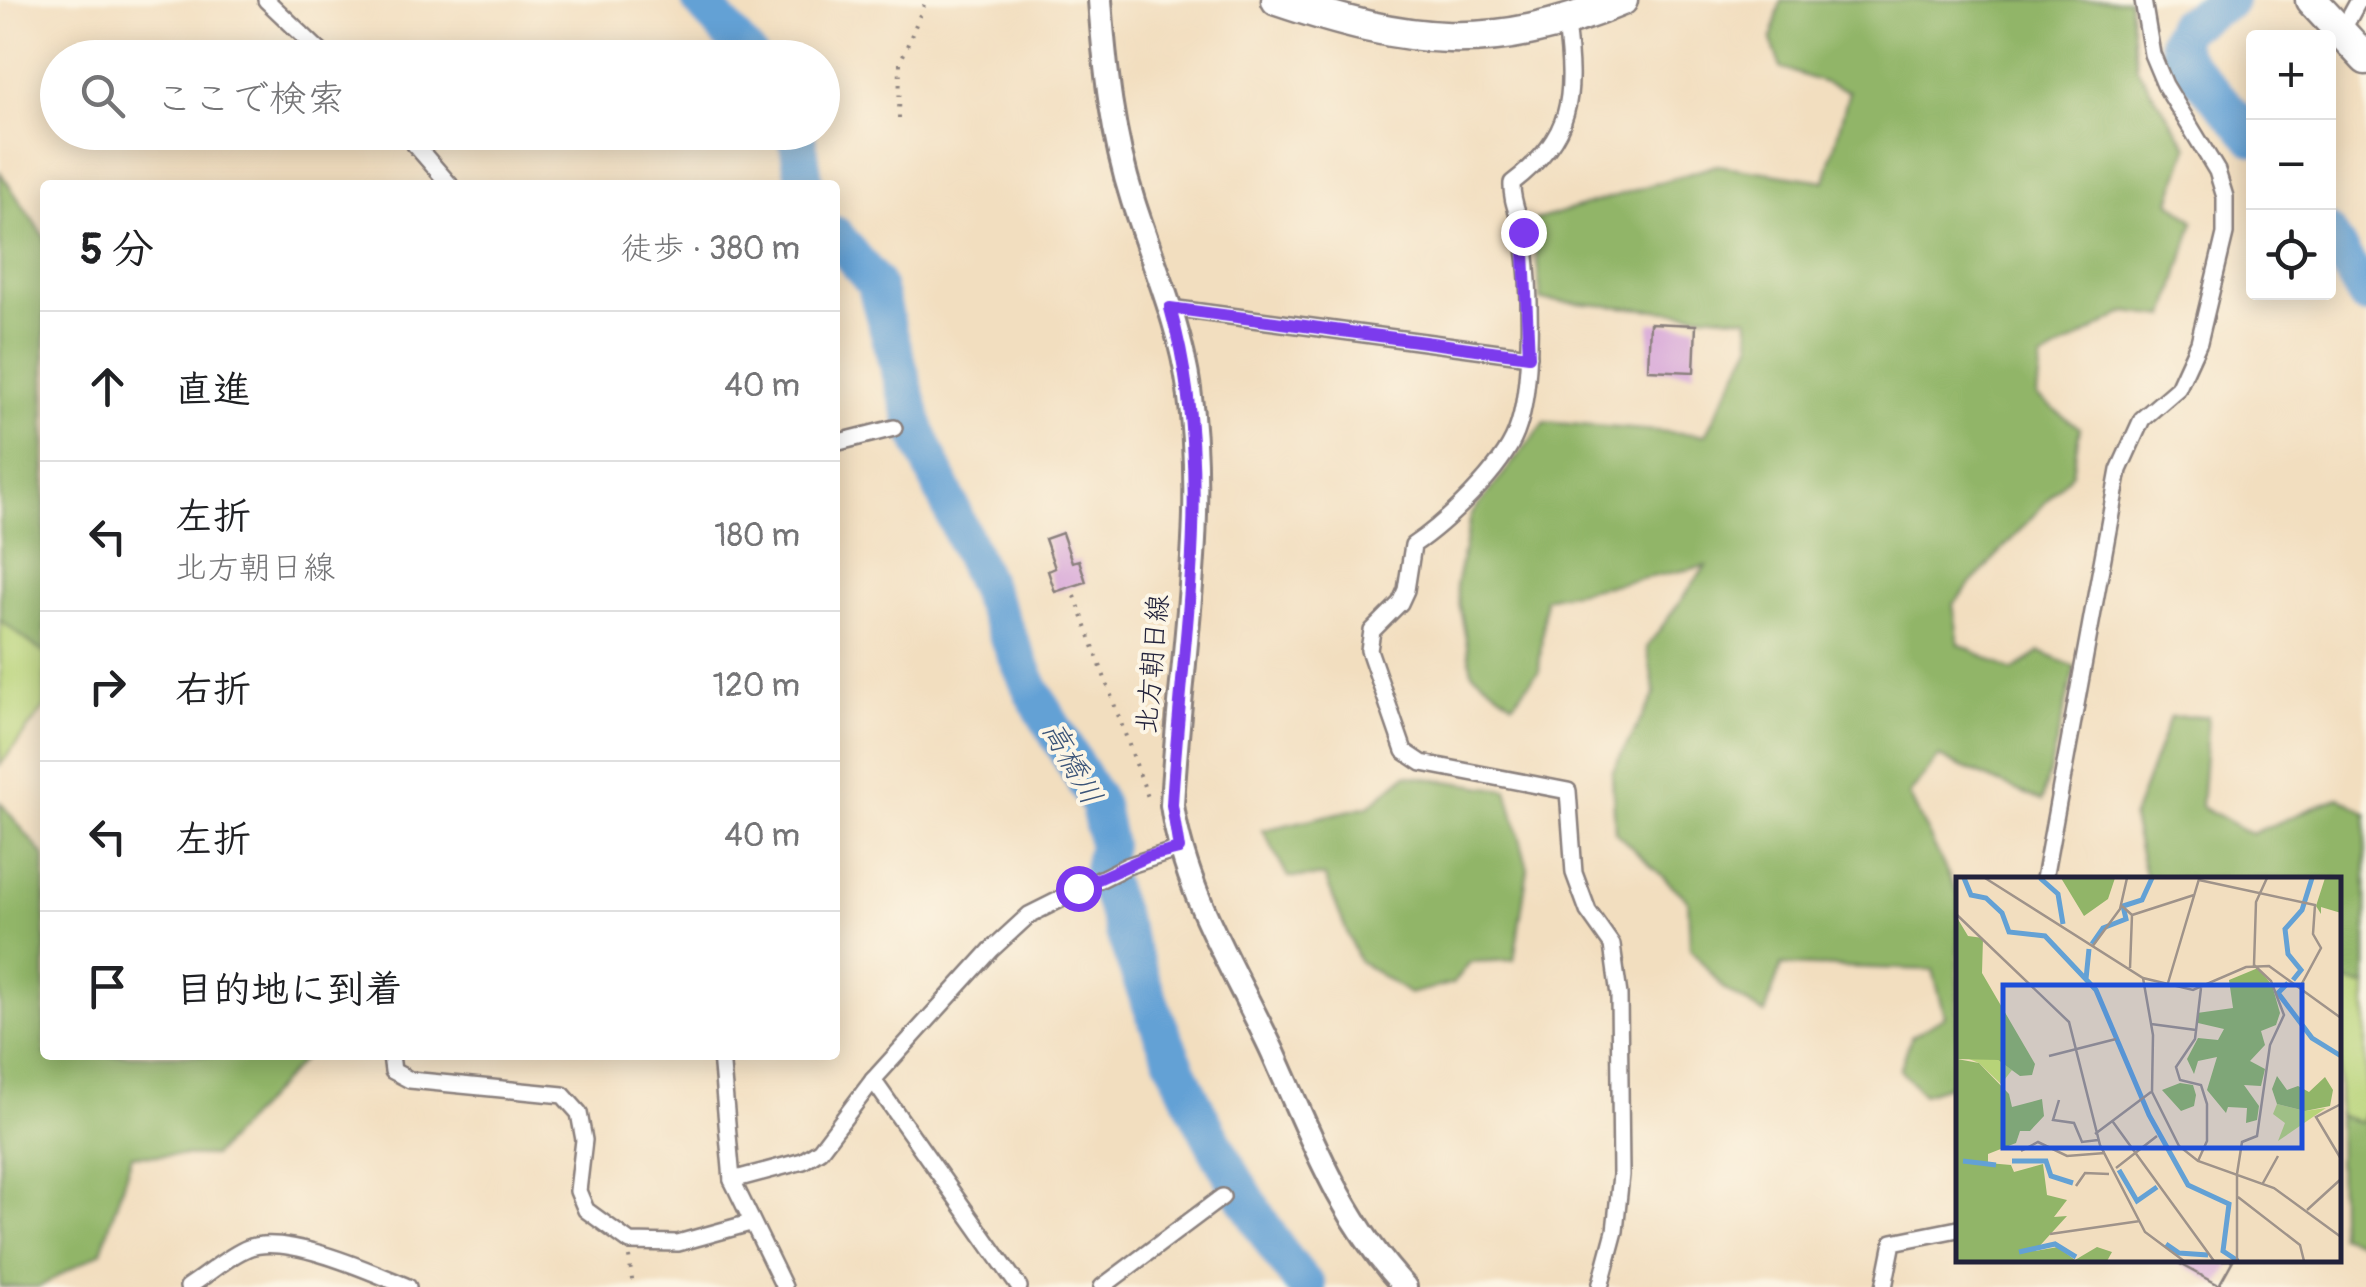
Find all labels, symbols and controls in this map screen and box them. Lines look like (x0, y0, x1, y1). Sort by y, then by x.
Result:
map controls (2246, 30, 2336, 300)
button: + (2246, 30, 2336, 120)
search box (40, 40, 840, 150)
icon: search (75, 68, 130, 123)
text: ここで検索 (155, 75, 345, 123)
button: − (2246, 120, 2336, 210)
route end (1501, 210, 1547, 256)
button: locate (2246, 210, 2336, 300)
text: 5 分 (80, 224, 154, 276)
text: 徒歩 · 380 m (621, 229, 800, 269)
icon: ahead (80, 359, 135, 414)
text: 直進 (175, 366, 251, 414)
text: 40 m (724, 366, 800, 406)
text: 左折 (175, 493, 251, 541)
icon: left (80, 509, 135, 564)
text: 180 m (714, 516, 800, 556)
text: 北方朝日線 (175, 548, 335, 588)
street label: 北方朝日線 (1129, 593, 1177, 735)
icon: right (80, 659, 135, 714)
text: 右折 (175, 666, 251, 714)
text: 120 m (712, 666, 800, 706)
water label: 高橋川 (1034, 715, 1110, 811)
icon: left (80, 809, 135, 864)
text: 左折 (175, 816, 251, 864)
text: 40 m (724, 816, 800, 856)
route start (1056, 866, 1102, 912)
inset map (1956, 877, 2341, 1262)
icon: arrive (80, 959, 135, 1014)
text: 目的地に到着 (175, 966, 403, 1014)

